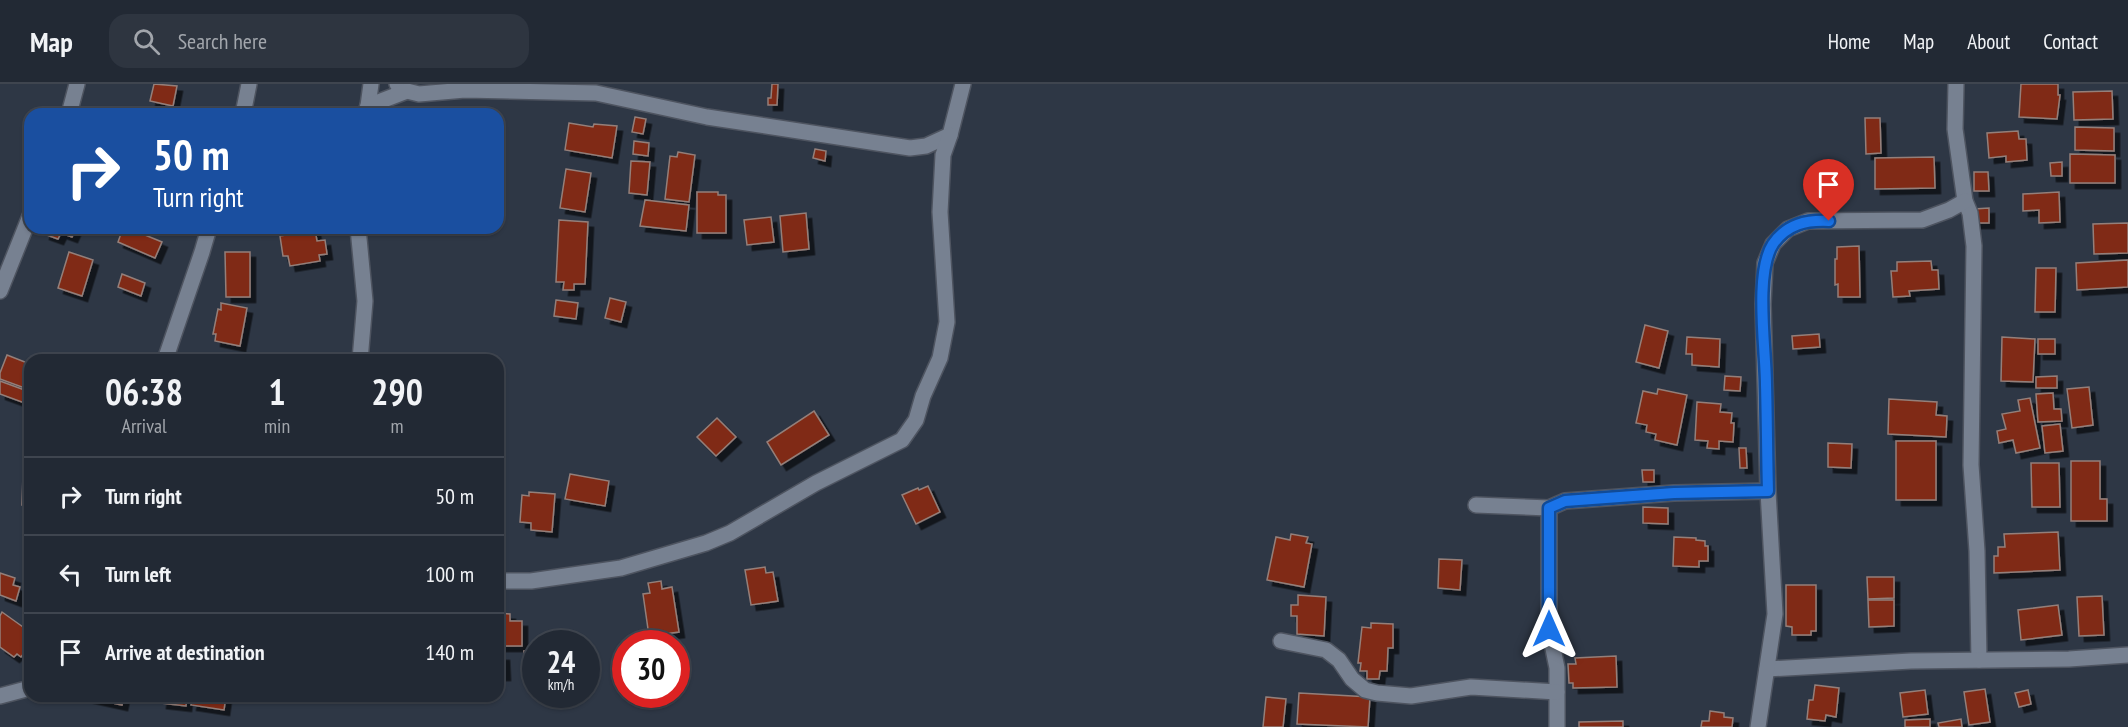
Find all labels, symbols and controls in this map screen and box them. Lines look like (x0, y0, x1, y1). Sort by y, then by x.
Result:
search box (109, 14, 529, 68)
text: Map (30, 23, 73, 60)
icon: search (130, 25, 163, 58)
text: Search here (178, 27, 267, 55)
text: Home (1828, 28, 1870, 55)
text: Map (1903, 28, 1934, 55)
text: About (1967, 28, 2010, 55)
text: Contact (2043, 28, 2098, 55)
text: 50 m (153, 127, 230, 182)
icon: right (54, 132, 132, 210)
pin (1803, 159, 1854, 221)
icon: arrive (1812, 168, 1845, 201)
text: Turn right (153, 180, 244, 214)
text: 06:38 (105, 368, 183, 415)
text: 1 (268, 368, 286, 415)
text: 290 (371, 368, 423, 415)
text: Arrival (121, 413, 167, 439)
text: min (264, 413, 290, 439)
text: m (391, 413, 404, 439)
icon: right (54, 480, 87, 513)
text: Turn right (105, 482, 182, 510)
text: 50 m (435, 482, 474, 510)
icon: left (54, 558, 87, 591)
text: Turn left (105, 560, 171, 588)
text: 100 m (425, 560, 474, 588)
position arrow (1517, 597, 1581, 661)
speed limit sign: 30 (612, 630, 690, 708)
icon: arrive (54, 636, 87, 669)
text: Arrive at destination (105, 638, 265, 666)
text: 140 m (425, 638, 474, 666)
text: 24 (547, 642, 575, 681)
text: km/h (548, 675, 574, 694)

